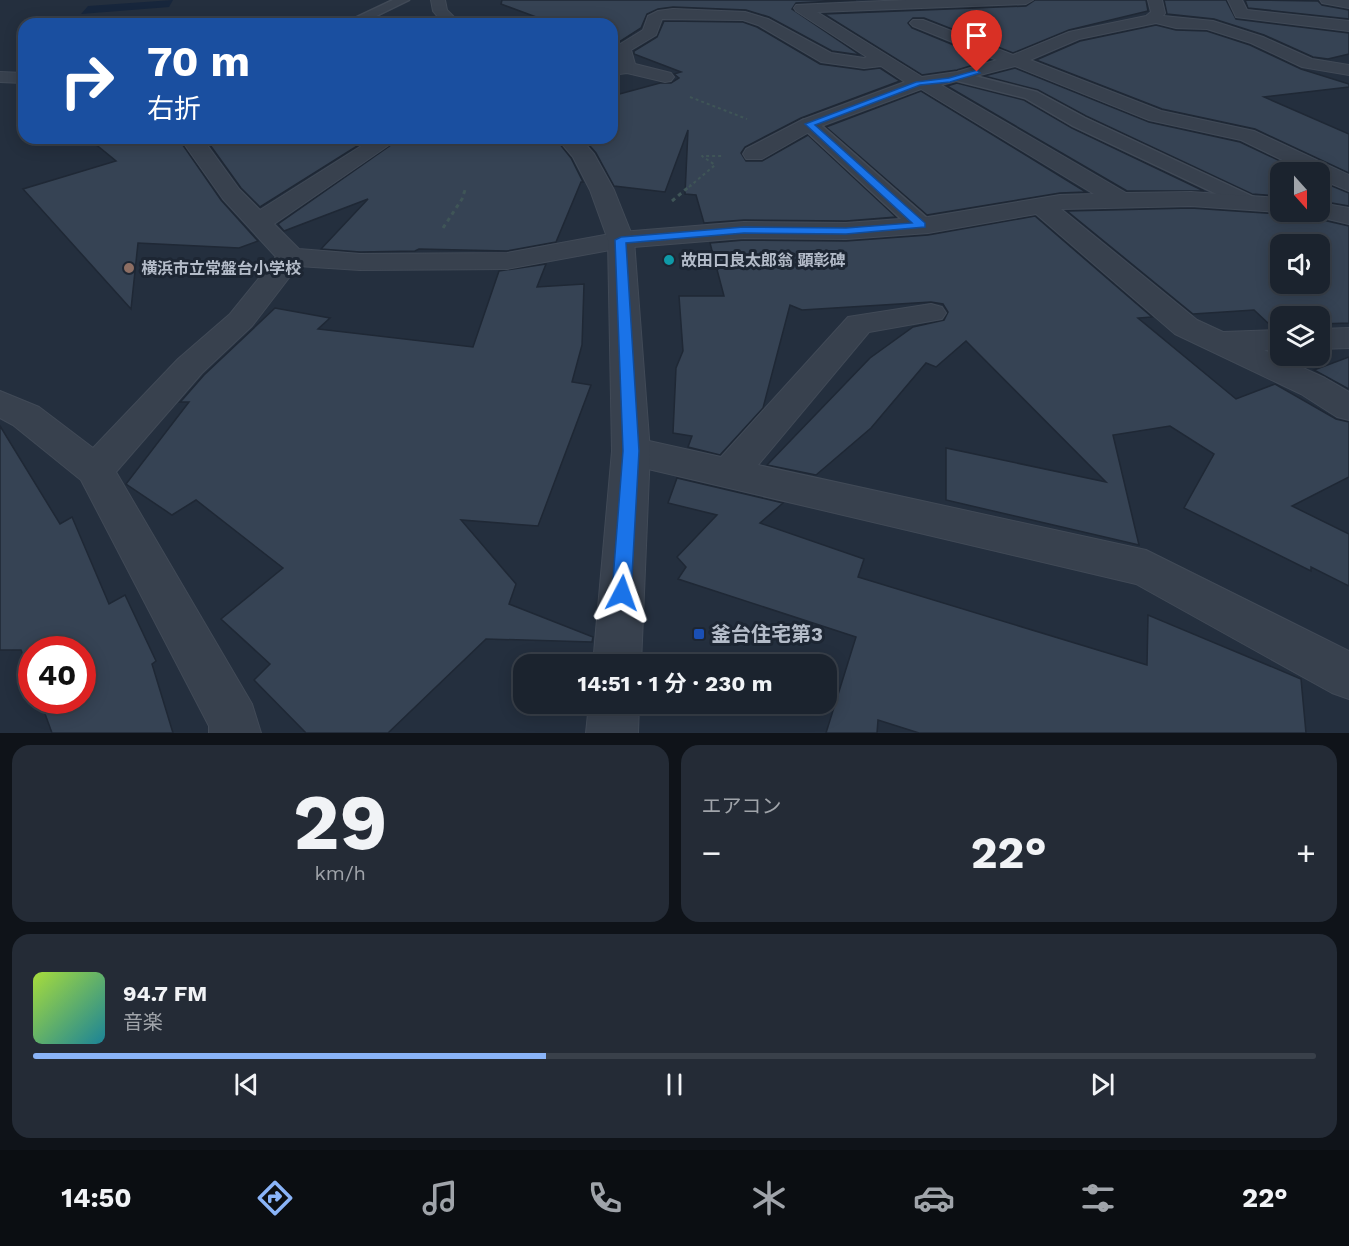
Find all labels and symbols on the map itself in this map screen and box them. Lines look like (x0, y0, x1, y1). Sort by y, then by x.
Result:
pin (951, 10, 1002, 72)
north arrow (1270, 162, 1330, 222)
place label: 故田口良太郎翁 顕彰碑 (681, 251, 846, 270)
marker: 故田口良太郎翁 顕彰碑 (662, 253, 676, 267)
place label: 横浜市立常盤台小学校 (141, 259, 301, 278)
marker: 横浜市立常盤台小学校 (122, 261, 136, 275)
position arrow (590, 561, 654, 625)
place label: 釜台住宅第3 (711, 622, 823, 646)
marker: 釜台住宅第3 (692, 627, 706, 641)
speed limit sign: 40 (18, 636, 96, 714)

